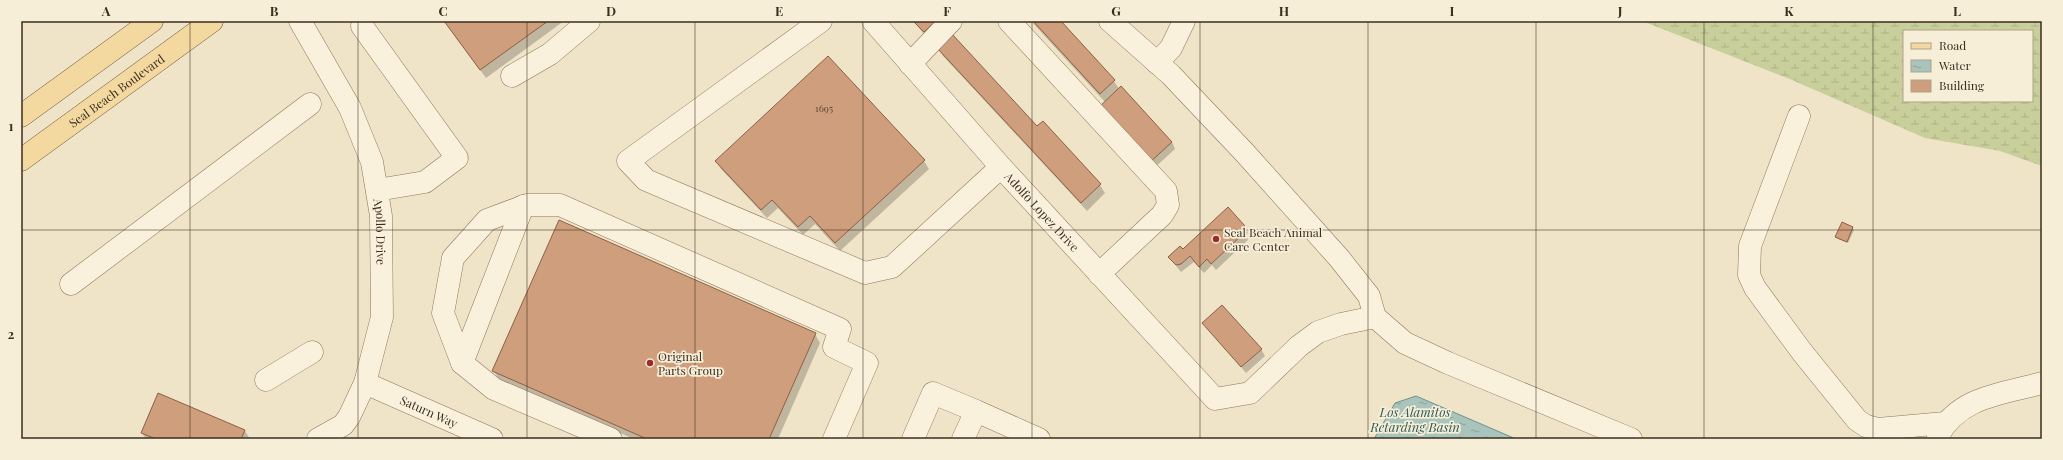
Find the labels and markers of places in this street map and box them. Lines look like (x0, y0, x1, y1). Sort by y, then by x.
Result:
place label: Seal Beach Animal Care Center (1224, 224, 1323, 254)
marker: Seal Beach Animal Care Center (1211, 234, 1221, 244)
place label: Original Parts Group (658, 348, 723, 378)
marker: Original Parts Group (645, 358, 655, 368)

